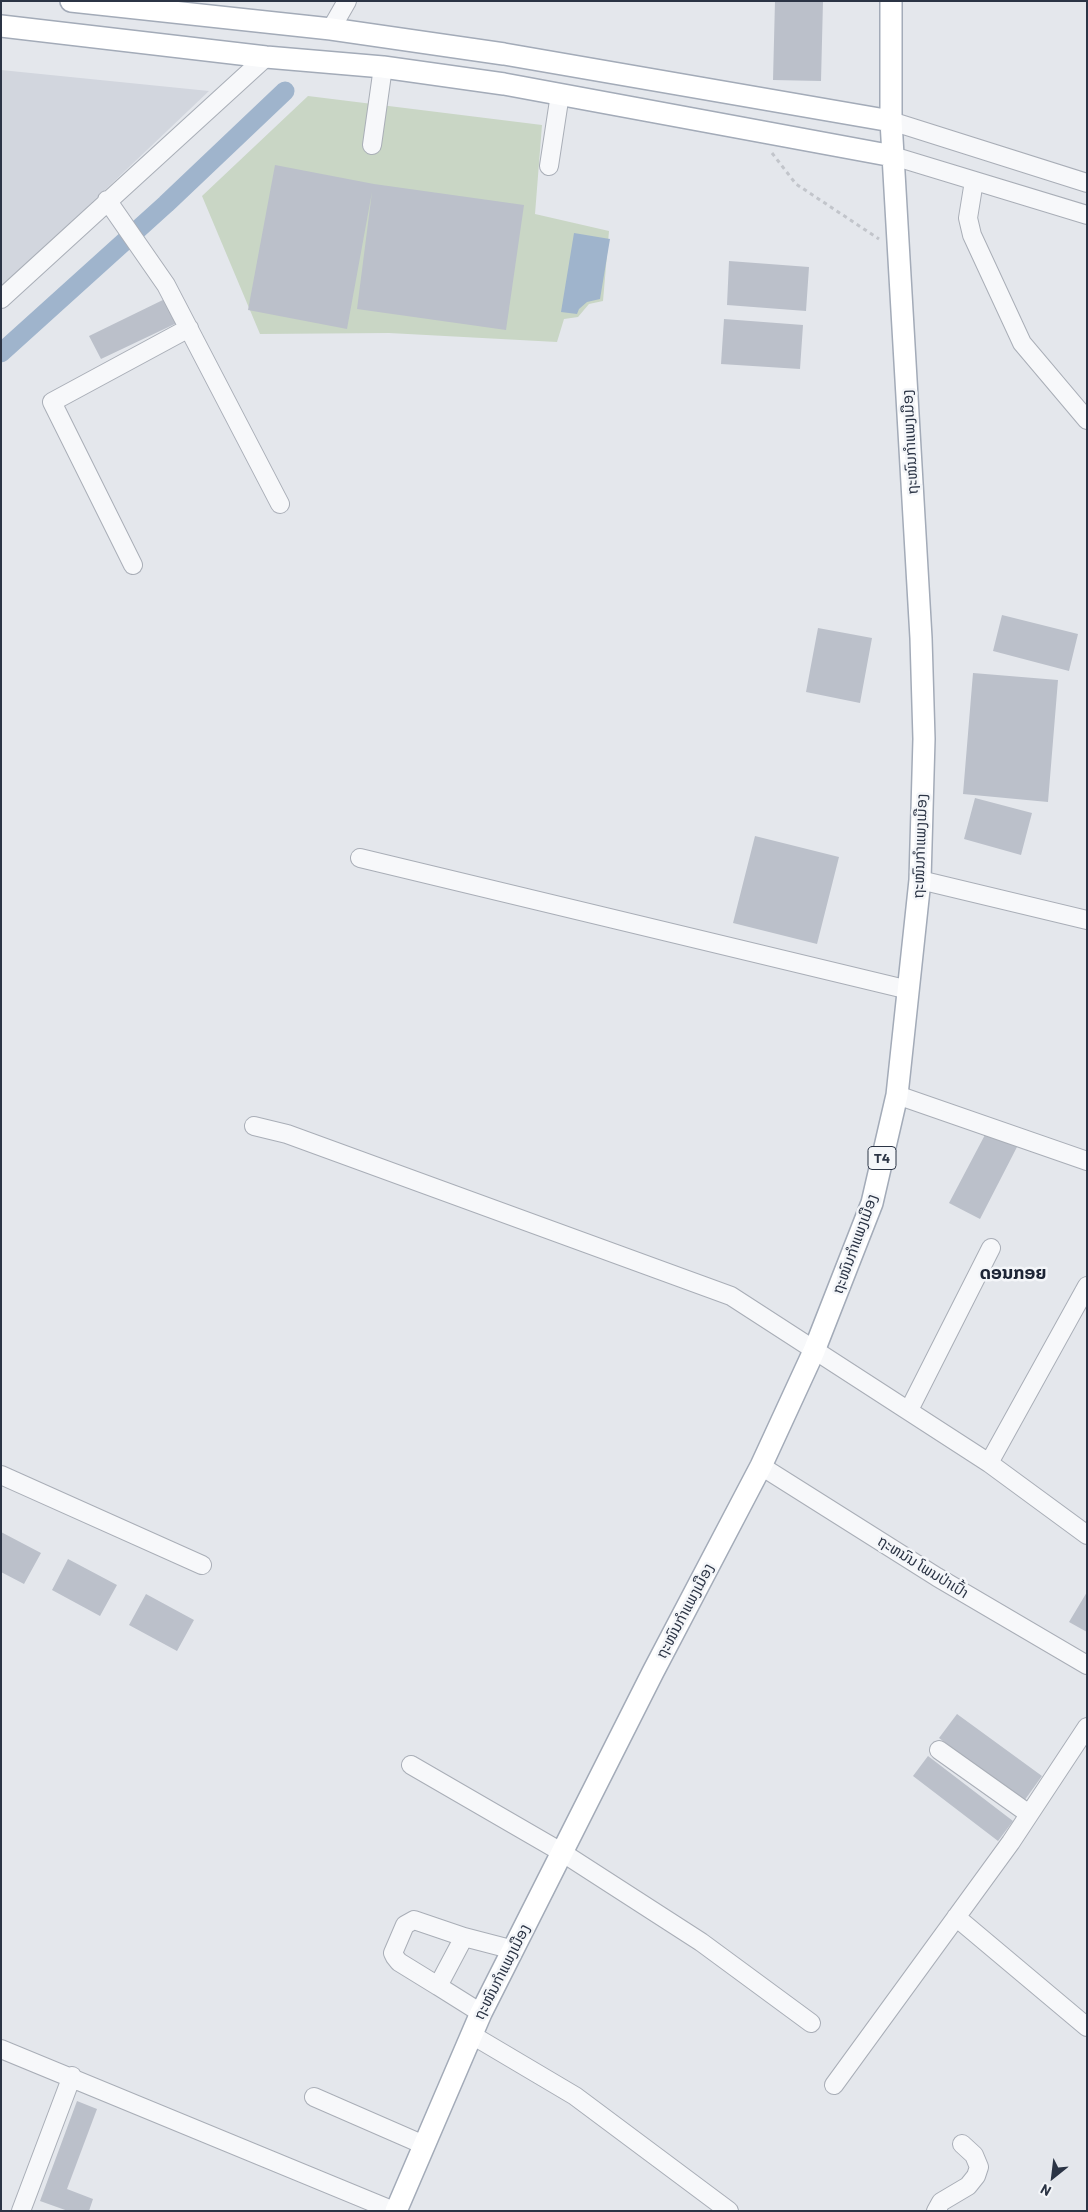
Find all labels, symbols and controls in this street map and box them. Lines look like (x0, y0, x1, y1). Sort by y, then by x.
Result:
street label: ຖະໜົນກຳແພງເມືອງ (898, 389, 922, 495)
street label: ຖະໜົນກຳແພງເມືອງ (909, 793, 931, 899)
road number: T4 (868, 1146, 896, 1170)
street label: ຖະໜົນກຳແພງເມືອງ (829, 1192, 881, 1296)
district label: ດອນກອຍ (980, 1262, 1046, 1284)
street label: ຖະຫນົນ ໂພນປ່າເປົ້າ (874, 1532, 972, 1602)
street label: ຖະໜົນກຳແພງເມືອງ (652, 1560, 718, 1662)
street label: ຖະໜົນກຳແພງເມືອງ (470, 1921, 534, 2023)
north arrow (1028, 2152, 1078, 2202)
text: N (1037, 2181, 1054, 2200)

